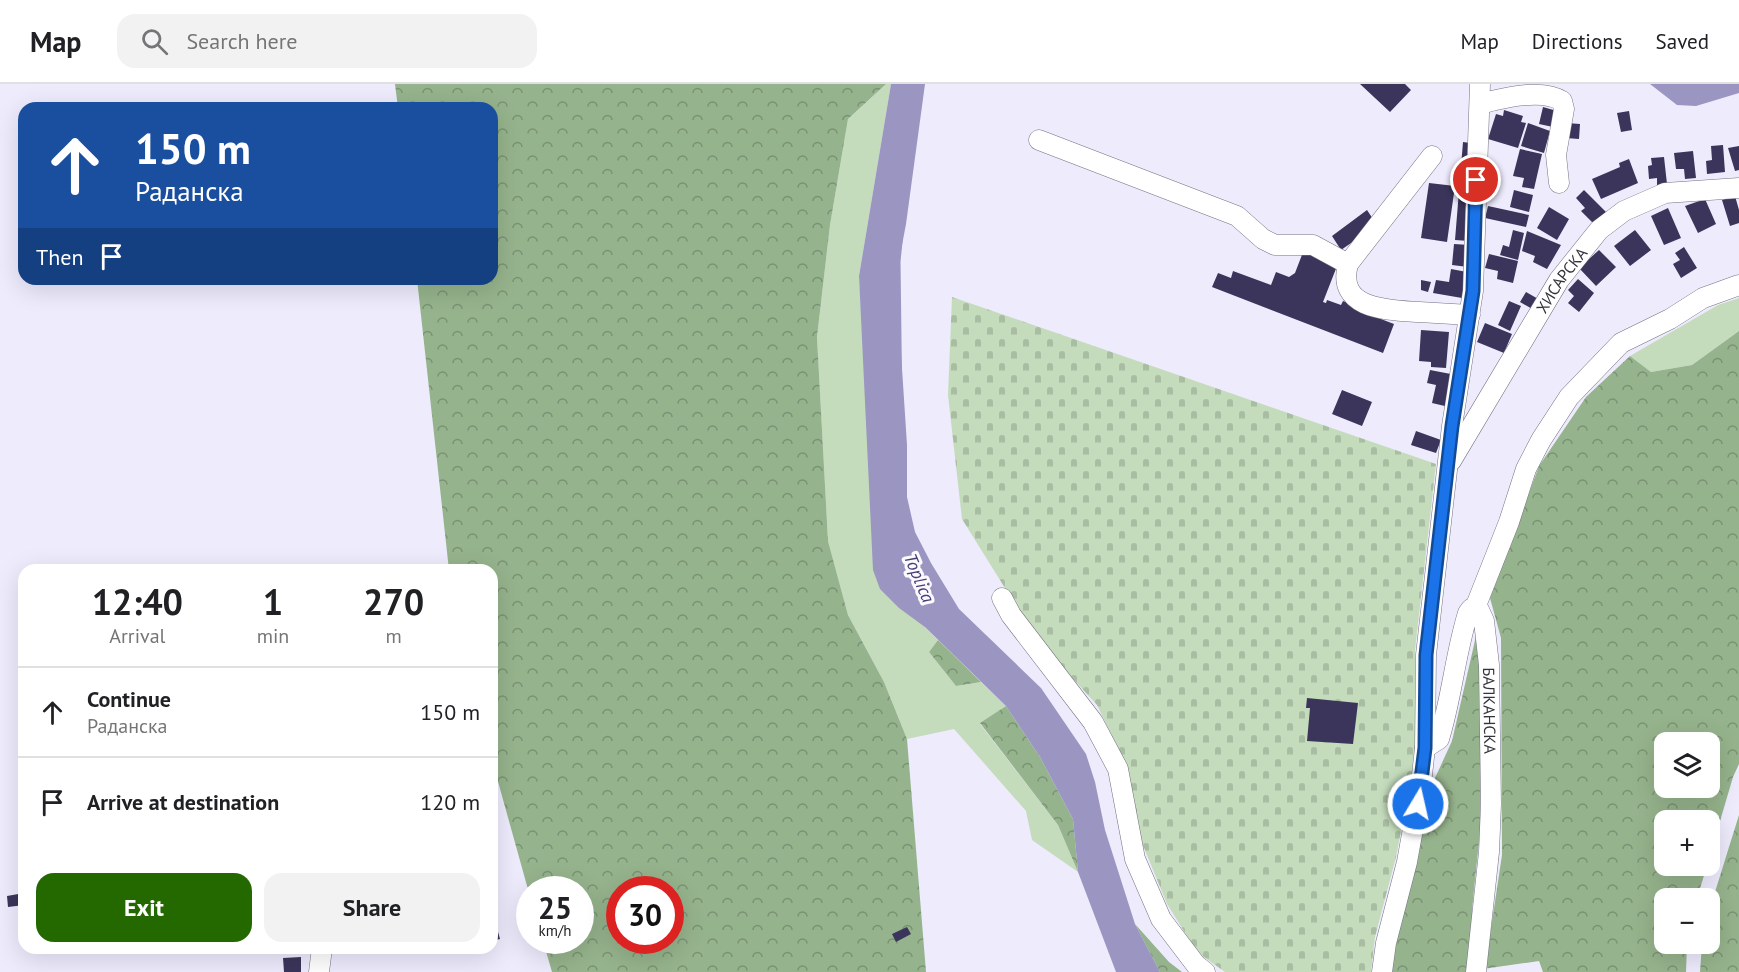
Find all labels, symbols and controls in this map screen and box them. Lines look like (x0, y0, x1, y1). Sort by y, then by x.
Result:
search box (117, 14, 537, 68)
text: Map (30, 23, 81, 60)
icon: search (138, 25, 171, 58)
text: Search here (186, 27, 297, 55)
text: Map (1460, 28, 1499, 55)
text: Directions (1532, 28, 1623, 55)
text: Saved (1656, 28, 1709, 55)
text: 150 m (135, 121, 251, 176)
icon: ahead (36, 126, 114, 204)
pin (1450, 154, 1501, 205)
icon: arrive (1459, 163, 1492, 196)
text: Раданска (135, 174, 244, 208)
icon: arrive (95, 240, 128, 273)
text: Then (36, 243, 83, 271)
street label: ХИСАРСКА (1532, 243, 1592, 317)
water label: Toplica (899, 550, 940, 606)
text: 12:40 (92, 578, 183, 625)
text: 1 (263, 578, 283, 625)
text: 270 (363, 578, 424, 625)
text: Arrival (109, 623, 165, 649)
text: min (257, 623, 289, 649)
text: m (386, 623, 402, 649)
street label: БАЛКАНСКА (1479, 667, 1500, 754)
text: Continue (87, 685, 171, 713)
icon: ahead (36, 696, 69, 729)
text: 150 m (420, 698, 480, 726)
text: Раданска (87, 713, 167, 739)
map controls (1654, 732, 1720, 954)
button: layers (1654, 732, 1720, 798)
position arrow (1386, 772, 1450, 836)
icon: arrive (36, 786, 69, 819)
text: Arrive at destination (87, 788, 279, 816)
text: 120 m (420, 788, 480, 816)
button: + (1654, 810, 1720, 876)
button: Exit (36, 873, 252, 942)
button: Share (264, 873, 480, 942)
speed limit sign: 30 (606, 876, 684, 954)
text: 25 (538, 888, 572, 927)
button: − (1654, 888, 1720, 954)
text: km/h (539, 921, 571, 940)

